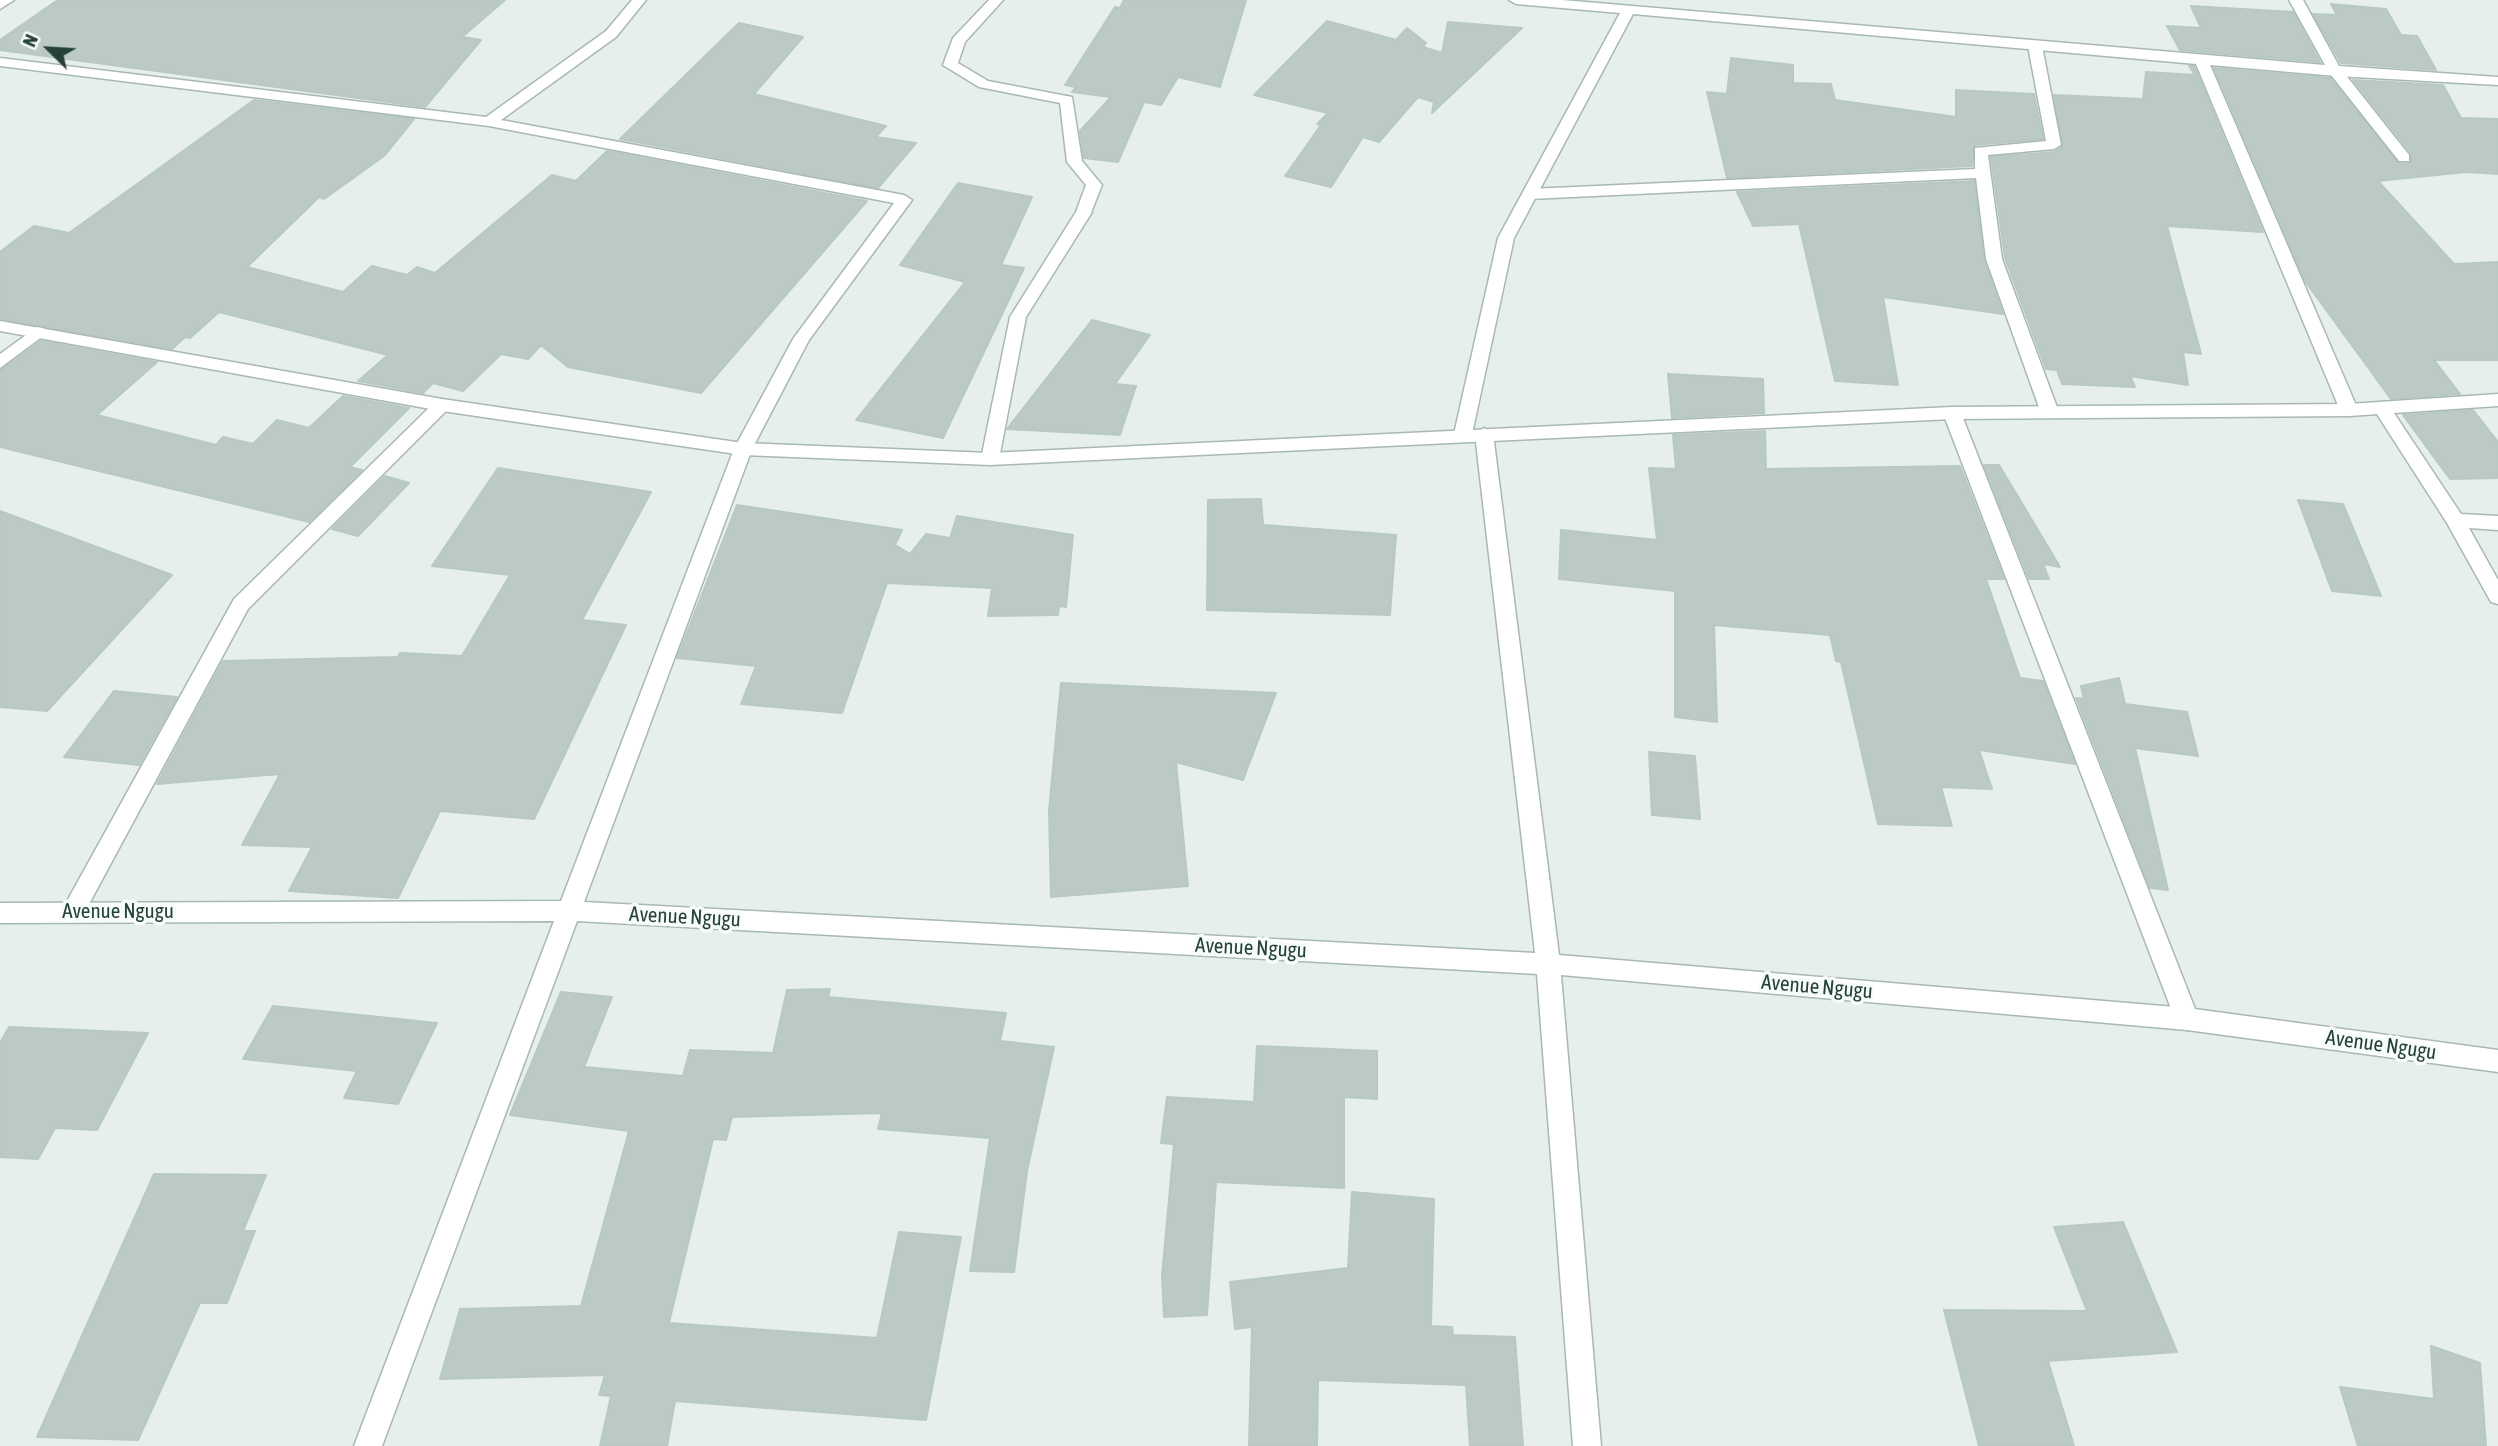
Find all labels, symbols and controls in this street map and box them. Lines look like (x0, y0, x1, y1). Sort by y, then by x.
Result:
north arrow (14, 14, 84, 84)
text: N (17, 31, 42, 50)
street label: Avenue Ngugu (62, 898, 174, 924)
street label: Avenue Ngugu (629, 901, 741, 933)
street label: Avenue Ngugu (1195, 932, 1307, 964)
street label: Avenue Ngugu (1760, 970, 1874, 1004)
street label: Avenue Ngugu (2324, 1025, 2438, 1065)

